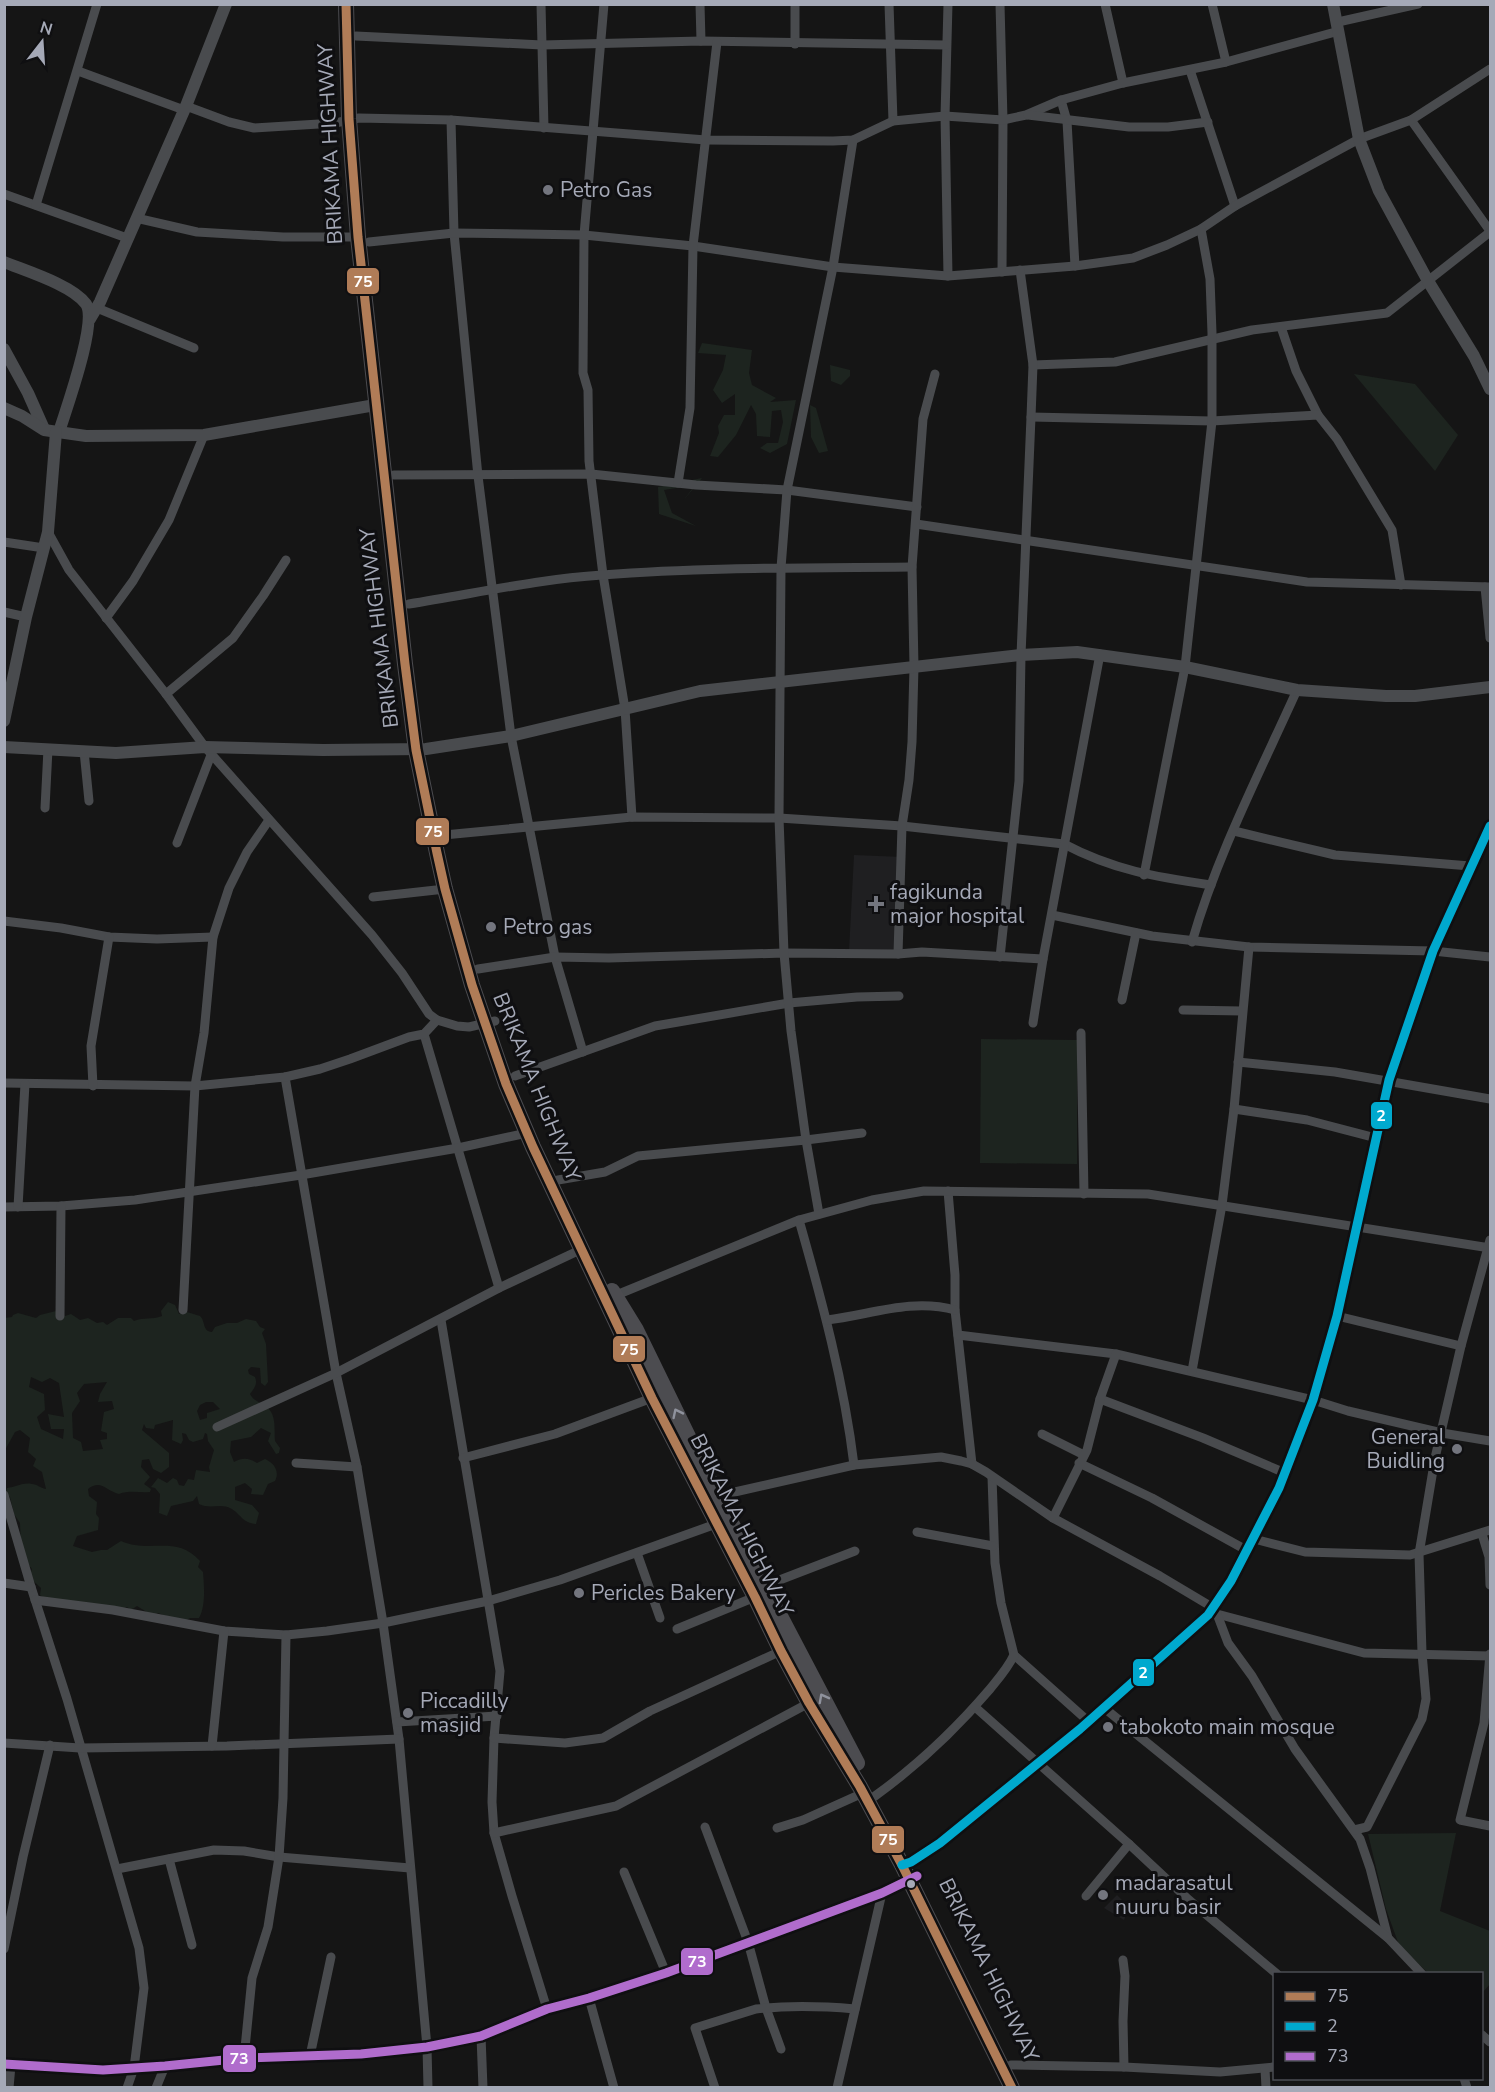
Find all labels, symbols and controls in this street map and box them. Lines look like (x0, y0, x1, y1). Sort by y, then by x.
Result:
north arrow (12, 12, 72, 72)
text: N (37, 16, 55, 41)
street label: BRIKAMA HIGHWAY (311, 42, 349, 245)
place label: Petro Gas (560, 176, 652, 204)
marker: Petro Gas (541, 183, 555, 197)
line badge: 75 (346, 267, 380, 295)
text: 75 (353, 271, 373, 293)
street label: BRIKAMA HIGHWAY (353, 526, 405, 730)
line badge: 75 (415, 817, 450, 846)
text: 75 (423, 821, 443, 843)
place label: fagikunda major hospital (890, 878, 1025, 930)
marker: fagikunda major hospital (867, 895, 885, 913)
place label: Petro gas (503, 913, 592, 941)
marker: Petro gas (484, 920, 498, 934)
street label: BRIKAMA HIGHWAY (486, 989, 588, 1186)
line badge: 2 (1370, 1101, 1393, 1130)
text: 2 (1376, 1105, 1386, 1127)
line badge: 75 (612, 1335, 646, 1363)
text: 75 (619, 1339, 639, 1361)
one-way arrow (672, 1409, 684, 1420)
place label: General Buidling (1367, 1423, 1446, 1475)
street label: BRIKAMA HIGHWAY (684, 1429, 800, 1621)
marker: General Buidling (1450, 1442, 1464, 1456)
place label: Pericles Bakery (591, 1579, 736, 1607)
marker: Pericles Bakery (572, 1586, 586, 1600)
line badge: 2 (1132, 1658, 1155, 1687)
text: 2 (1138, 1662, 1148, 1684)
place label: Piccadilly masjid (420, 1687, 509, 1739)
one-way arrow (819, 1694, 831, 1705)
marker: Piccadilly masjid (401, 1706, 415, 1720)
place label: tabokoto main mosque (1120, 1713, 1335, 1741)
marker: tabokoto main mosque (1101, 1720, 1115, 1734)
line badge: 75 (871, 1825, 905, 1854)
text: 75 (878, 1829, 898, 1851)
place label: madarasatul nuuru basir (1115, 1869, 1233, 1921)
street label: BRIKAMA HIGHWAY (932, 1873, 1046, 2067)
unlabelled marker (905, 1878, 917, 1890)
marker: madarasatul nuuru basir (1096, 1888, 1110, 1902)
line badge: 73 (680, 1947, 714, 1976)
text: 73 (687, 1951, 707, 1973)
legend (1273, 1972, 1483, 2080)
text: 75 (1327, 1984, 1349, 2008)
text: 2 (1327, 2014, 1338, 2038)
line badge: 73 (222, 2044, 257, 2073)
text: 73 (1327, 2044, 1349, 2068)
text: 73 (229, 2048, 249, 2070)

